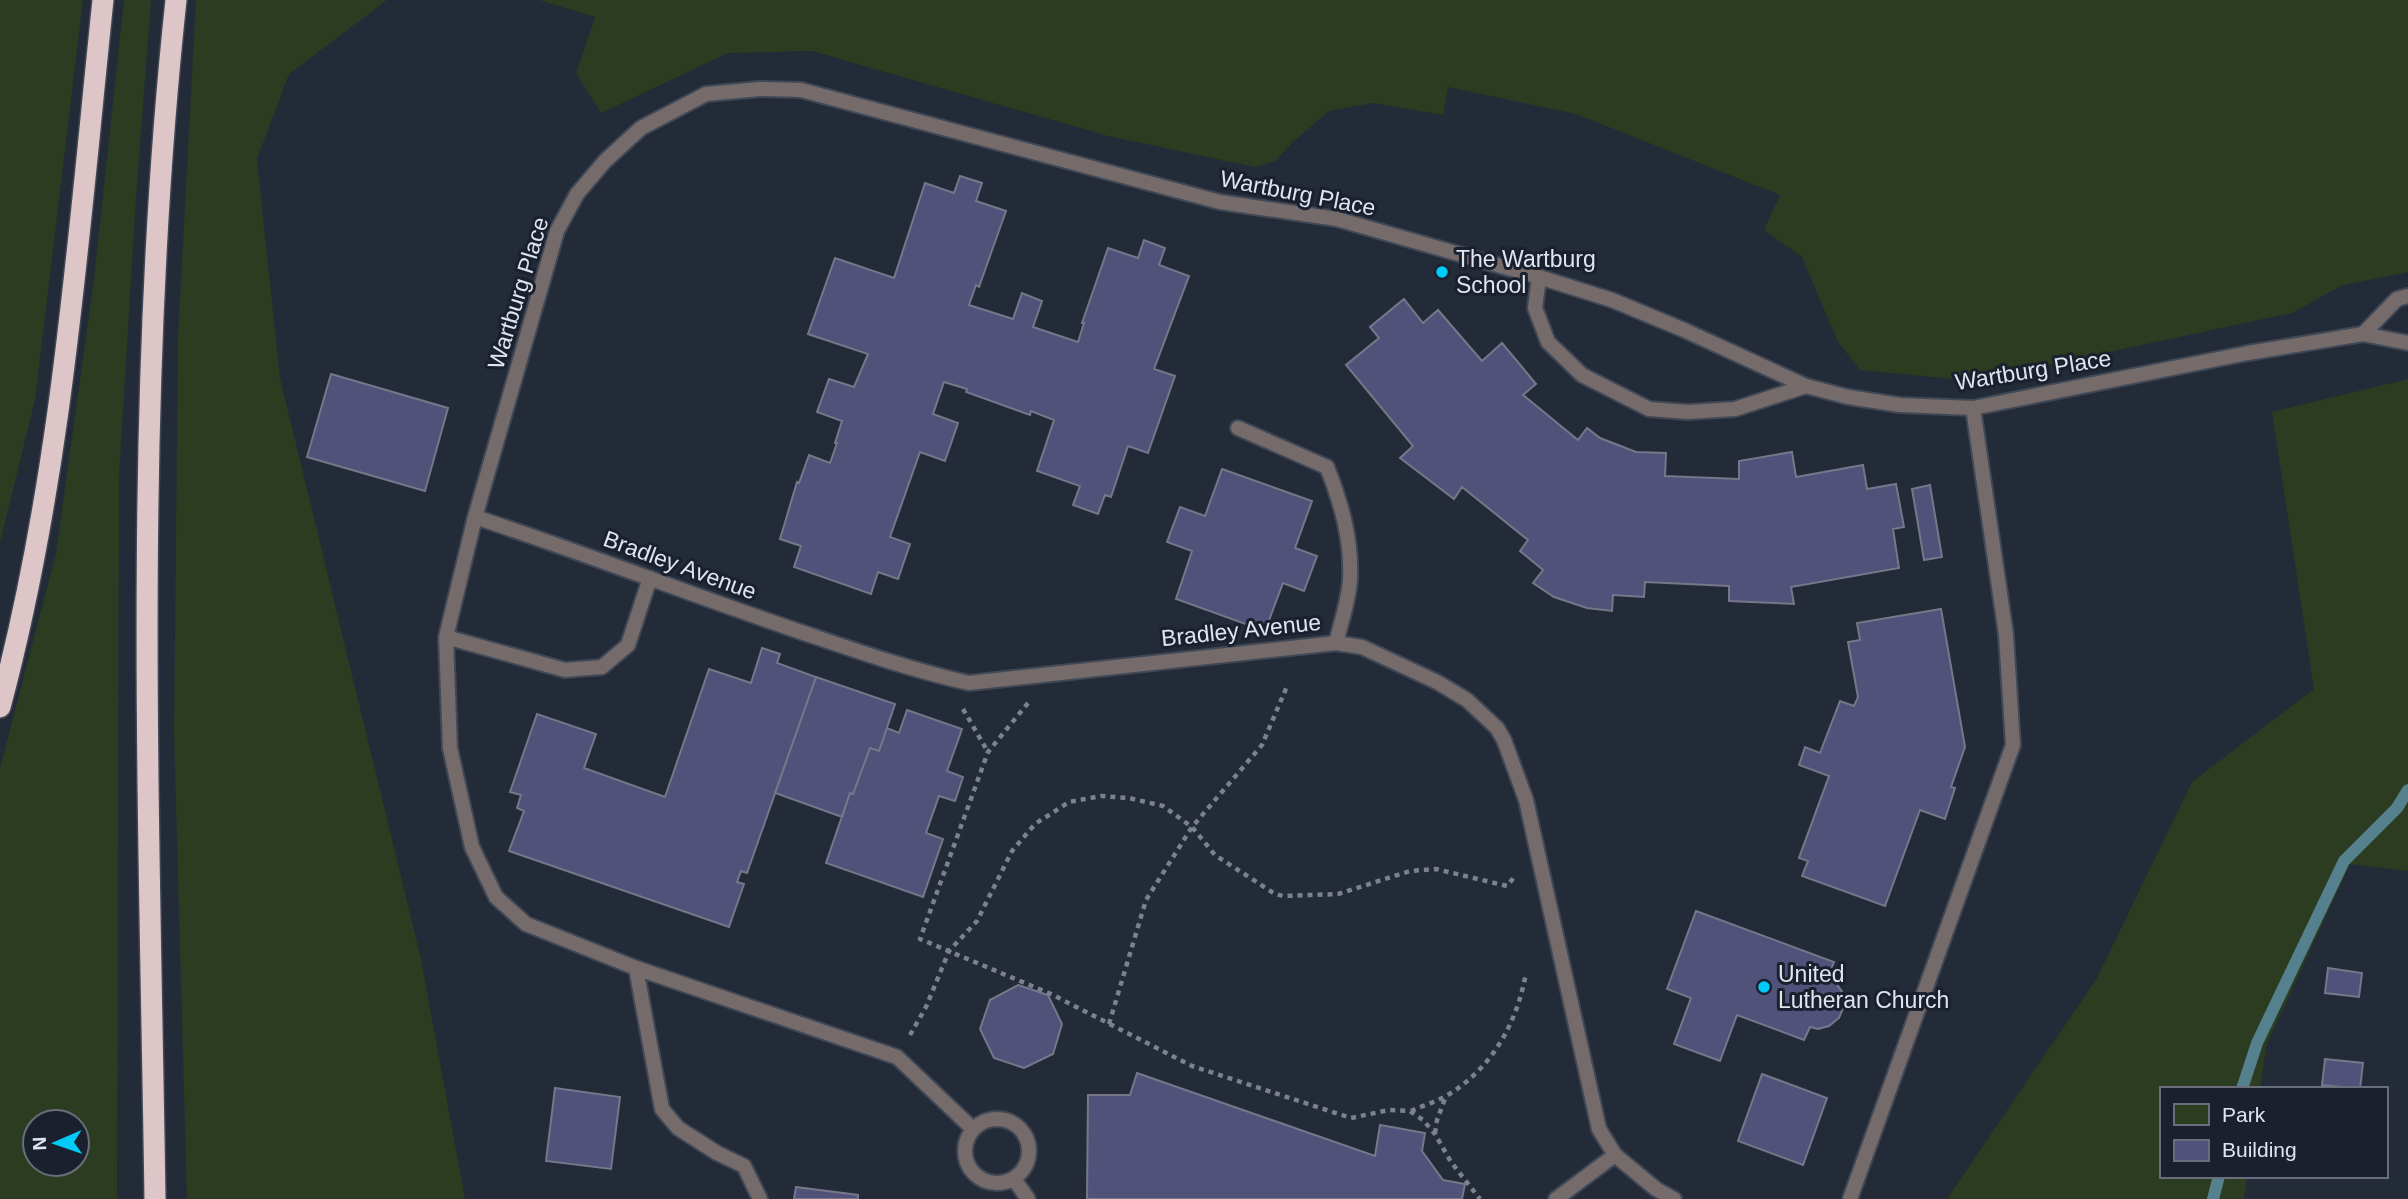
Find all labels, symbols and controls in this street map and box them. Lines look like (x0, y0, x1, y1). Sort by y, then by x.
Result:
street label: Wartburg Place (1218, 165, 1378, 221)
street label: Wartburg Place (483, 214, 553, 372)
place label: The Wartburg School (1456, 246, 1596, 298)
marker: The Wartburg School (1434, 264, 1450, 280)
street label: Wartburg Place (1953, 345, 2113, 395)
street label: Bradley Avenue (600, 525, 760, 605)
street label: Bradley Avenue (1160, 609, 1322, 651)
place label: United Lutheran Church (1778, 961, 1949, 1013)
marker: United Lutheran Church (1756, 979, 1772, 995)
legend (2160, 1087, 2387, 1178)
text: Park (2222, 1103, 2266, 1126)
north arrow (21, 1108, 91, 1178)
text: N (29, 1136, 50, 1151)
text: Building (2222, 1138, 2297, 1161)

